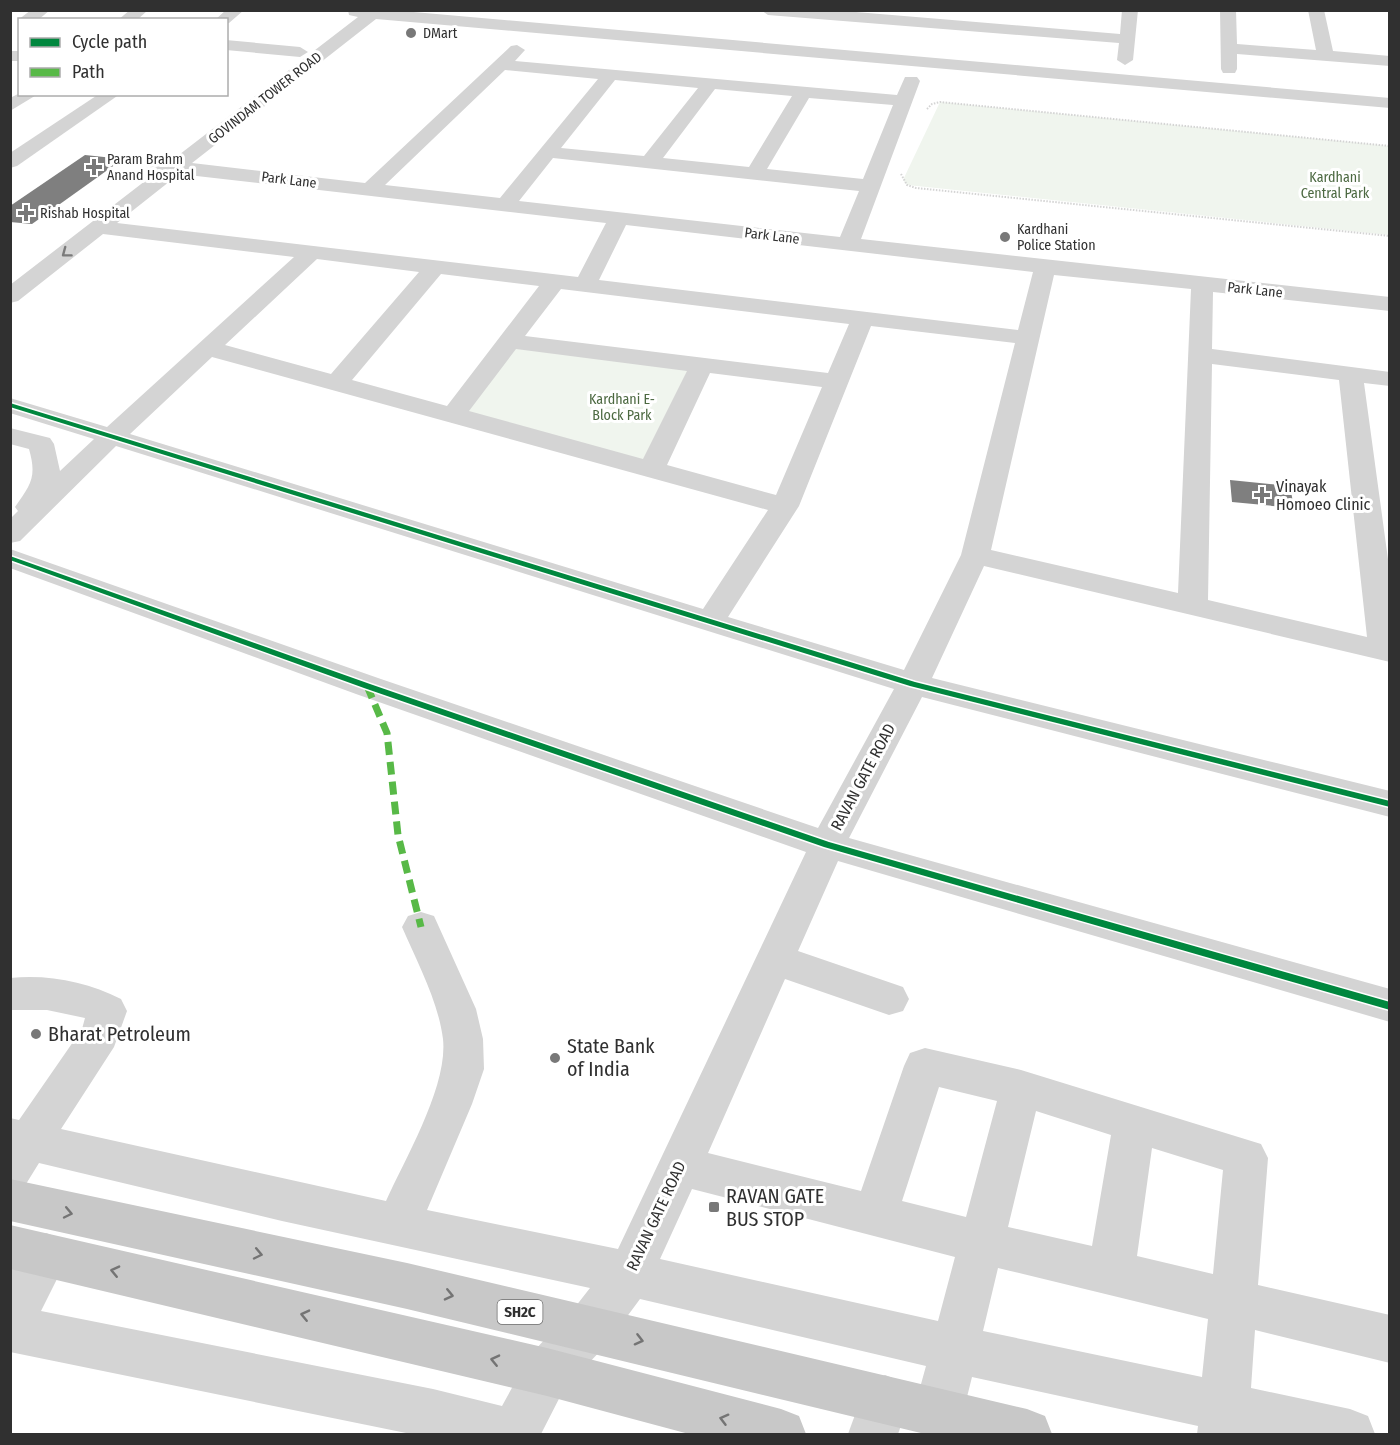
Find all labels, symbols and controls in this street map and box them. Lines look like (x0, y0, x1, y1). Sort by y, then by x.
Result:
legend (18, 18, 228, 96)
place label: DMart (423, 25, 458, 42)
marker: DMart (404, 26, 418, 40)
text: Cycle path (72, 31, 147, 53)
street label: GOVINDAM TOWER ROAD (205, 48, 325, 148)
text: Path (72, 61, 105, 83)
place label: Param Brahm Anand Hospital (107, 151, 195, 184)
marker: Param Brahm Anand Hospital (85, 158, 103, 176)
street label: Park Lane (260, 168, 318, 192)
park label: Kardhani Central Park (1301, 169, 1370, 202)
marker: Rishab Hospital (17, 204, 35, 222)
place label: Rishab Hospital (40, 205, 130, 222)
place label: Kardhani Police Station (1017, 221, 1096, 254)
street label: Park Lane (743, 224, 801, 248)
marker: Kardhani Police Station (998, 230, 1012, 244)
one-way arrow (62, 246, 73, 257)
street label: Park Lane (1227, 279, 1284, 301)
park label: Kardhani E- Block Park (589, 391, 655, 424)
place label: Vinayak Homoeo Clinic (1276, 477, 1371, 514)
marker: Vinayak Homoeo Clinic (1253, 486, 1271, 504)
street label: RAVAN GATE ROAD (827, 720, 899, 834)
place label: Bharat Petroleum (48, 1022, 191, 1046)
marker: Bharat Petroleum (29, 1027, 43, 1041)
place label: State Bank of India (567, 1034, 655, 1081)
marker: State Bank of India (548, 1051, 562, 1065)
street label: RAVAN GATE ROAD (622, 1158, 690, 1274)
place label: RAVAN GATE BUS STOP (726, 1184, 824, 1231)
marker: RAVAN GATE BUS STOP (707, 1200, 721, 1214)
one-way arrow (62, 1206, 72, 1219)
one-way arrow (253, 1247, 263, 1260)
one-way arrow (110, 1265, 120, 1278)
one-way arrow (444, 1288, 454, 1301)
road number: SH2C (498, 1300, 542, 1324)
one-way arrow (300, 1310, 310, 1323)
one-way arrow (633, 1332, 643, 1345)
one-way arrow (490, 1354, 500, 1367)
one-way arrow (719, 1414, 730, 1426)

